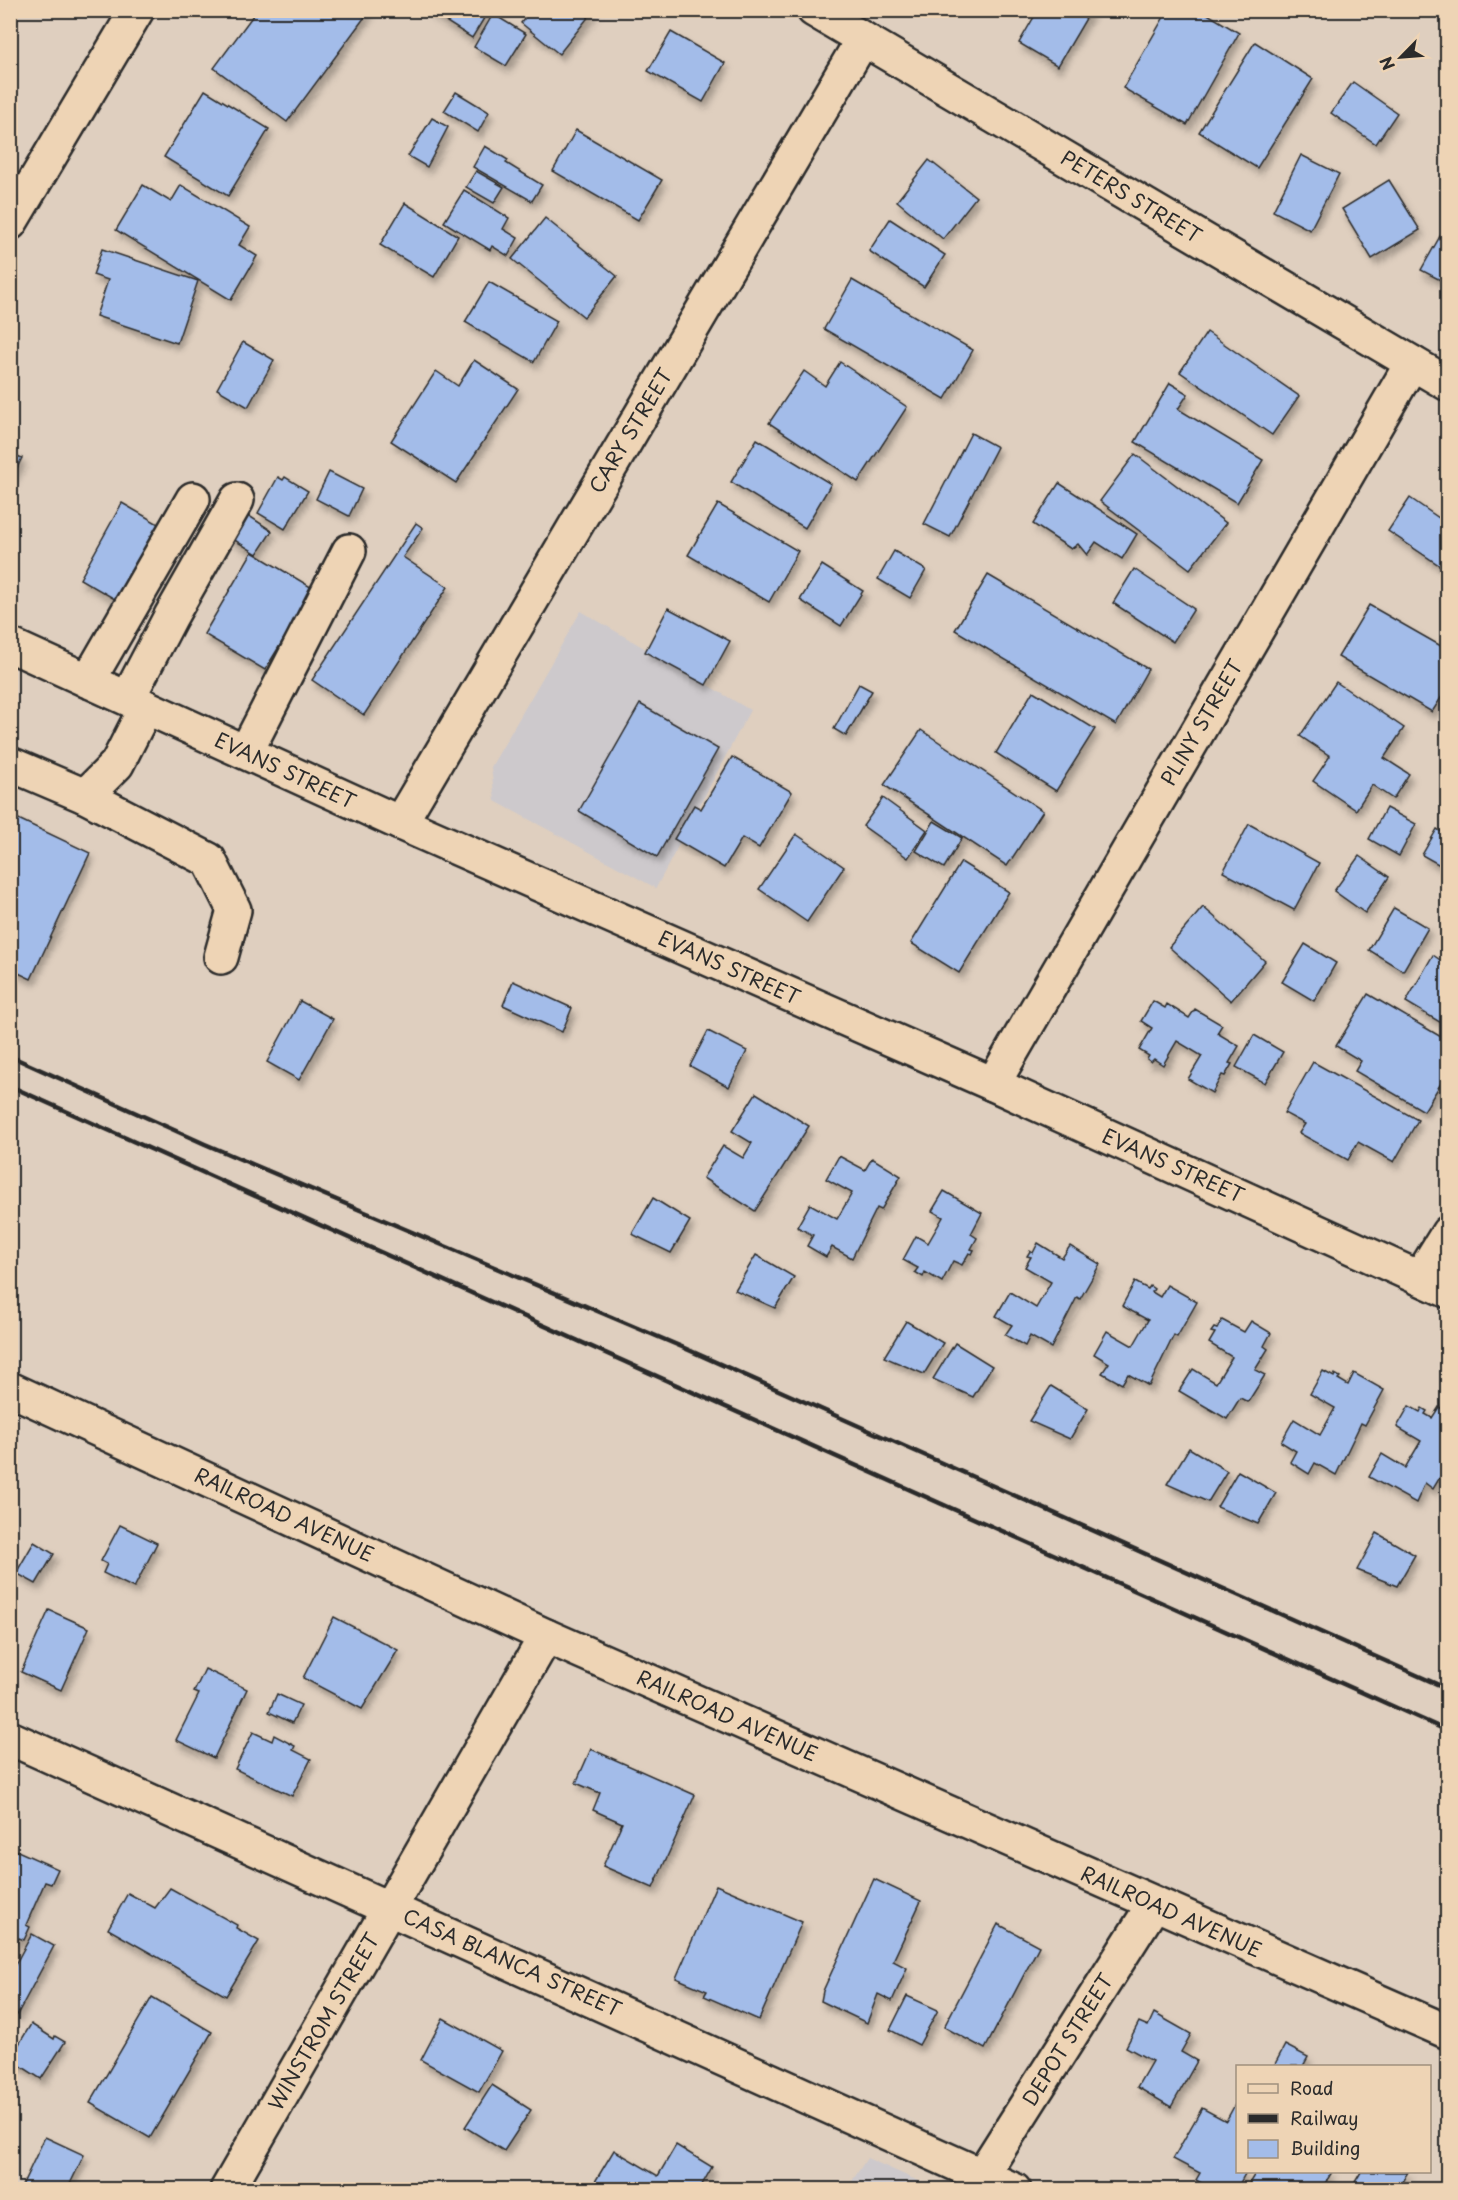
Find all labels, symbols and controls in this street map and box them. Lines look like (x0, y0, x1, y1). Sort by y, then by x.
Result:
north arrow (1371, 27, 1431, 87)
text: N (1373, 53, 1400, 75)
street label: PETERS STREET (1055, 142, 1208, 250)
street label: CARY STREET (581, 362, 679, 499)
street label: PLINY STREET (1153, 653, 1250, 791)
street label: EVANS STREET (210, 724, 361, 816)
street label: EVANS STREET (654, 922, 805, 1012)
street label: EVANS STREET (1098, 1120, 1249, 1210)
street label: RAILROAD AVENUE (190, 1459, 379, 1569)
street label: RAILROAD AVENUE (632, 1662, 823, 1768)
street label: RAILROAD AVENUE (1076, 1858, 1267, 1964)
street label: CASA BLANCA STREET (398, 1900, 627, 2024)
street label: WINSTROM STREET (260, 1927, 386, 2116)
street label: DEPOT STREET (1014, 1967, 1120, 2111)
legend (1236, 2065, 1431, 2173)
text: Road (1290, 2074, 1334, 2101)
text: Railway (1290, 2104, 1358, 2131)
text: Building (1290, 2134, 1360, 2161)

